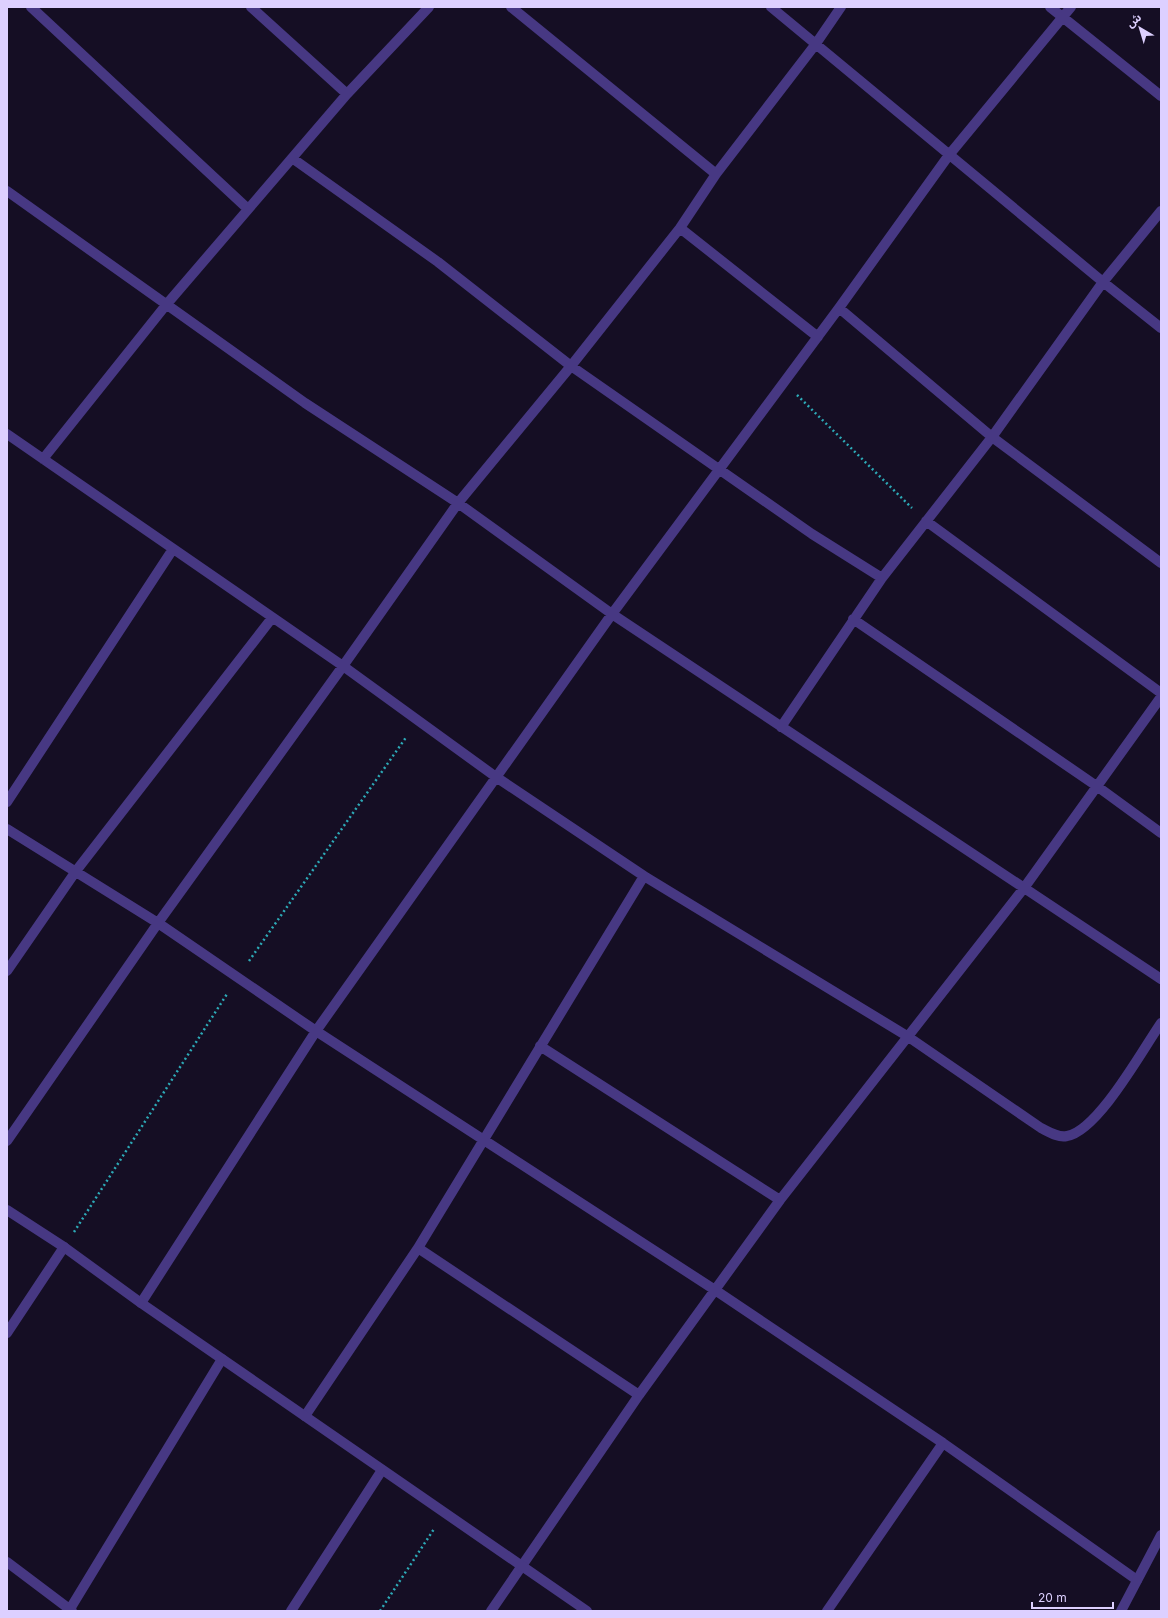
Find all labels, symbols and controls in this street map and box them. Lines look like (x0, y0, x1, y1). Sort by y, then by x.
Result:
north arrow (1120, 8, 1160, 48)
text: ش (1124, 10, 1144, 30)
scale bar (1032, 1584, 1113, 1610)
text: 20 m (1038, 1590, 1067, 1605)

